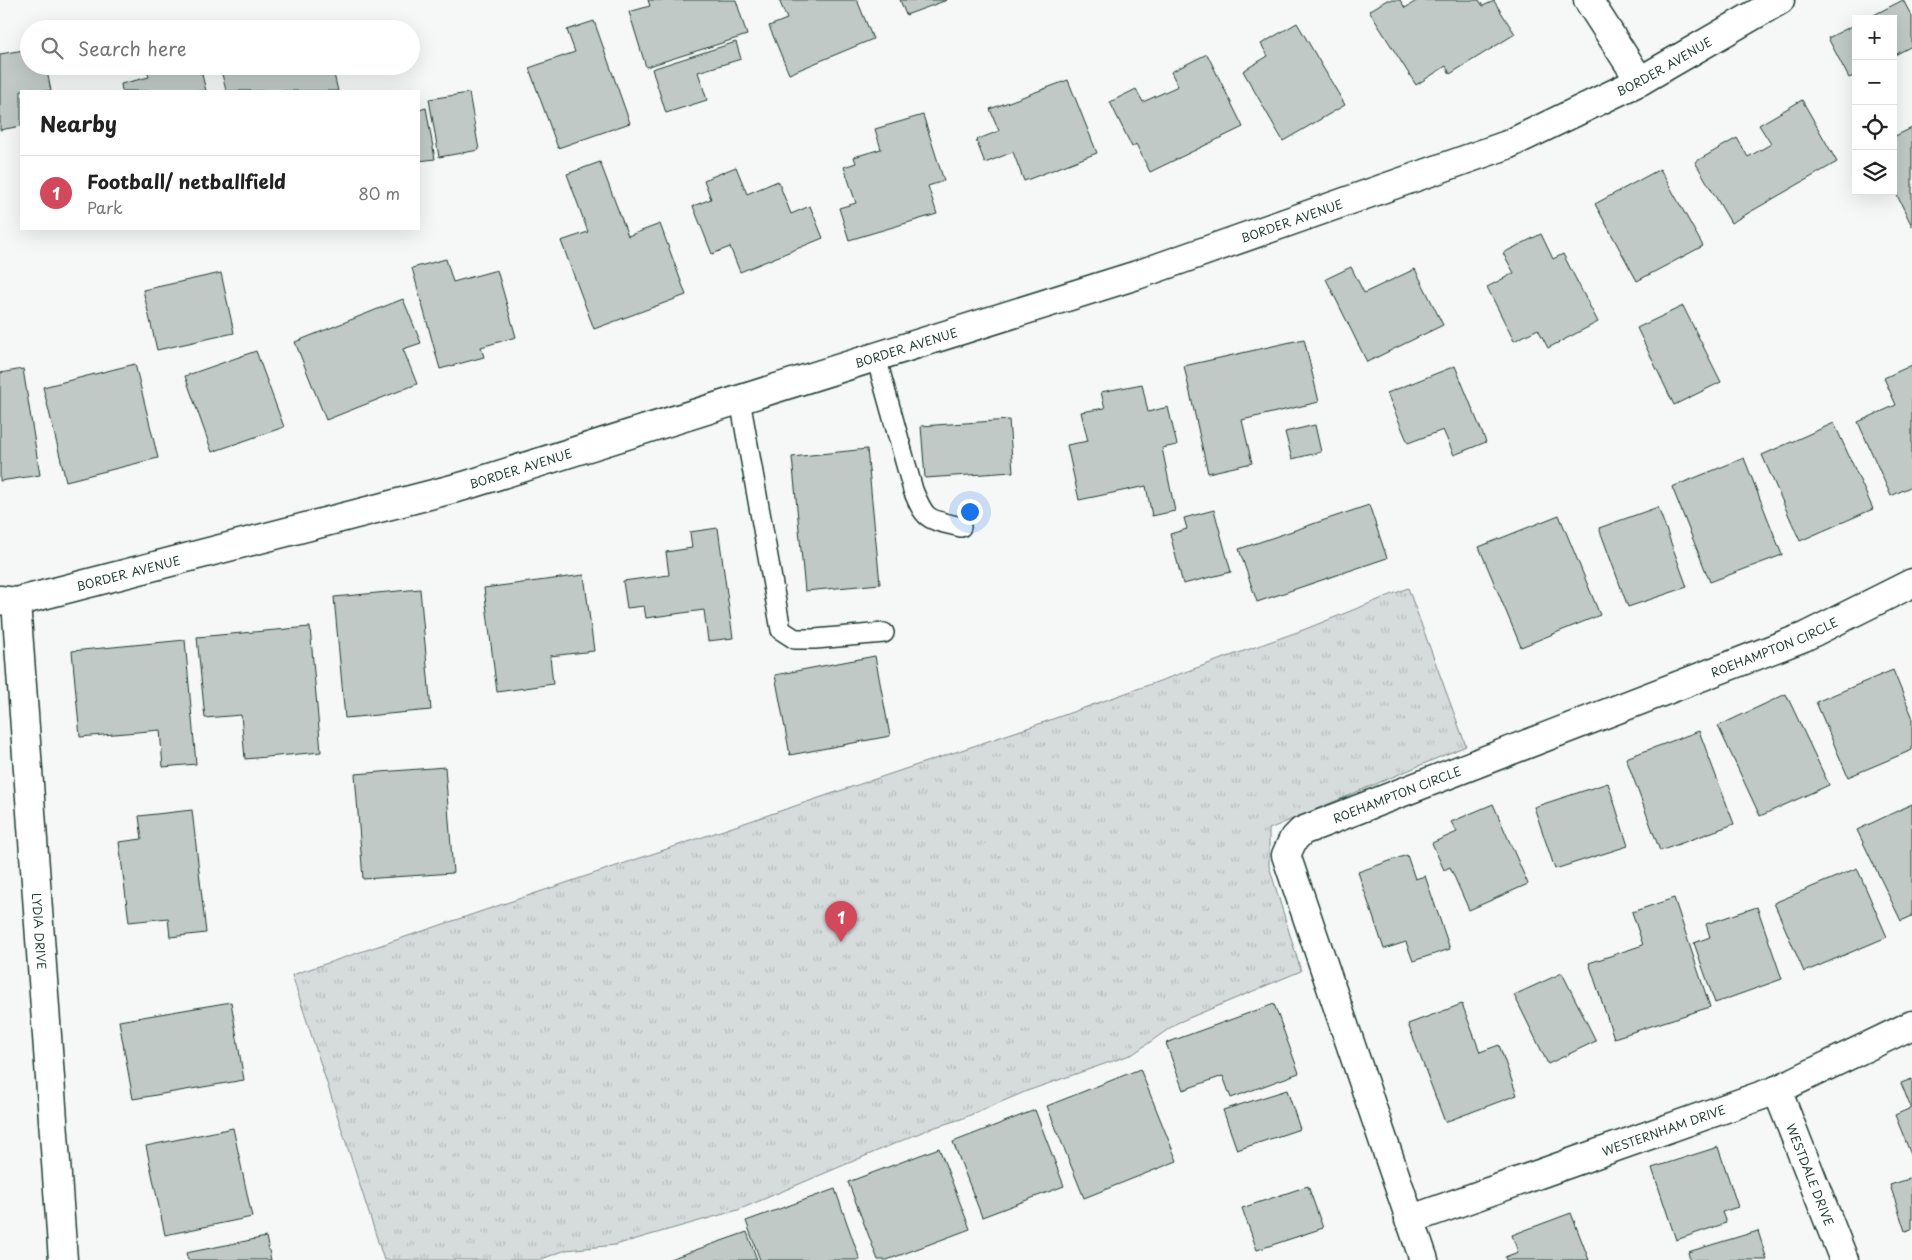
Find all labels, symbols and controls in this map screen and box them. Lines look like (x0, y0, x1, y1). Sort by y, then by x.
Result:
map controls (1852, 15, 1897, 195)
button: + (1852, 15, 1897, 60)
search box (20, 20, 420, 75)
street label: BORDER AVENUE (1613, 32, 1715, 100)
icon: search (38, 34, 66, 62)
text: Search here (78, 34, 187, 62)
button: − (1852, 60, 1897, 105)
button: locate (1852, 105, 1897, 150)
text: Nearby (40, 107, 117, 139)
button: layers (1852, 150, 1897, 195)
text: Football/ netballfield (87, 167, 286, 195)
text: 1 (52, 181, 60, 205)
text: 80 m (358, 181, 400, 205)
text: Park (87, 195, 123, 219)
street label: BORDER AVENUE (1238, 195, 1345, 247)
street label: BORDER AVENUE (852, 323, 960, 372)
street label: BORDER AVENUE (467, 444, 574, 493)
your location (957, 499, 983, 525)
street label: BORDER AVENUE (74, 551, 182, 595)
street label: ROEHAMPTON CIRCLE (1708, 613, 1841, 681)
street label: ROEHAMPTON CIRCLE (1330, 761, 1464, 827)
street label: LYDIA DRIVE (28, 892, 51, 970)
pin: 1 (825, 901, 857, 942)
street label: WESTERNHAM DRIVE (1599, 1100, 1728, 1160)
street label: WESTDALE DRIVE (1782, 1121, 1839, 1228)

